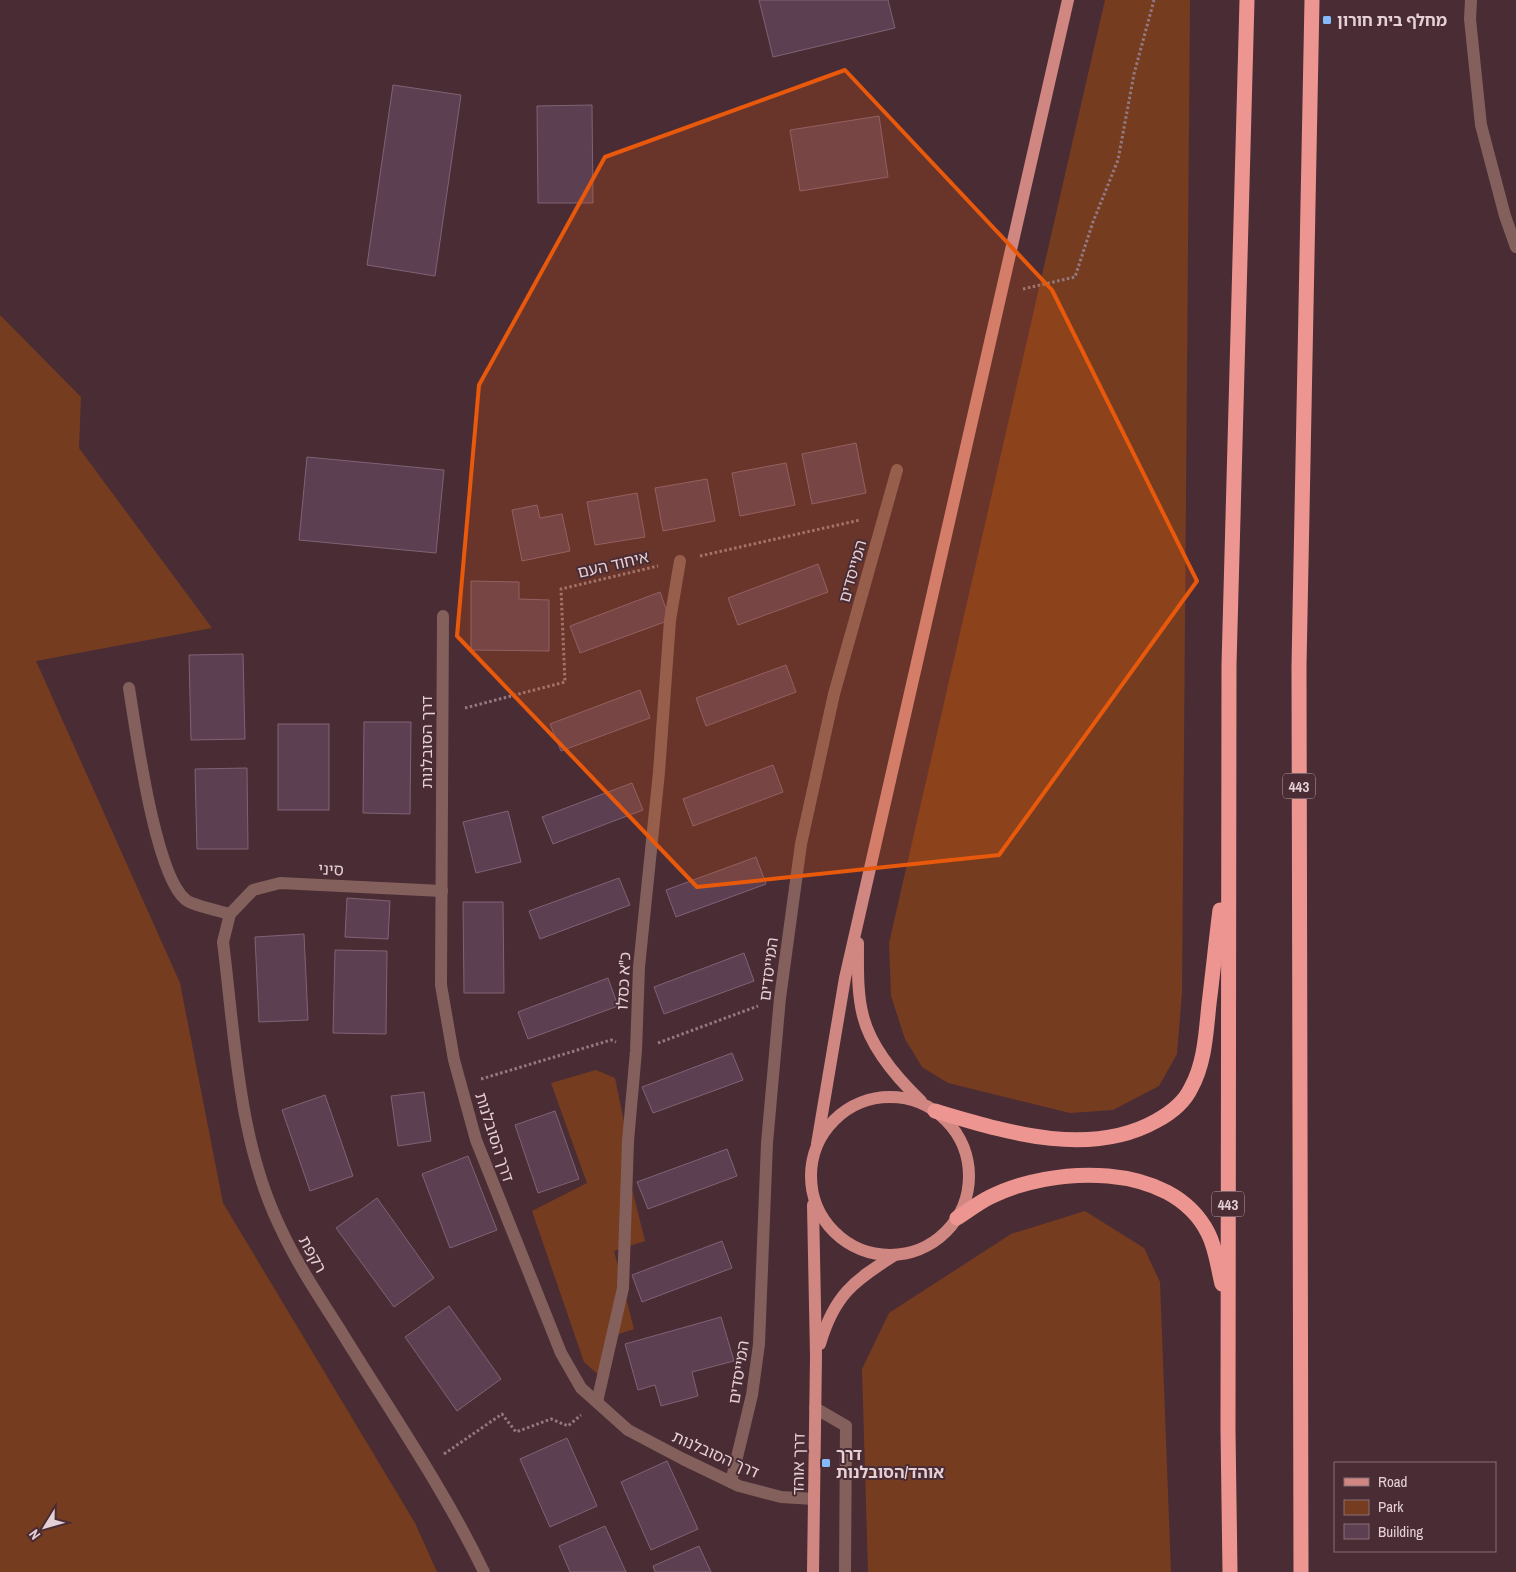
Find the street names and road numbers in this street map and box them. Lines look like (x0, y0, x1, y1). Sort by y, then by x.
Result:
street label: המייסדים (833, 537, 871, 605)
street label: איחוד העם (575, 545, 651, 583)
street label: דרך הסובלנות (415, 695, 437, 788)
road number: 443 (1283, 774, 1315, 798)
street label: סיני (318, 857, 344, 881)
street label: המייסדים (753, 936, 783, 1002)
street label: כ"א כסלו (610, 951, 636, 1011)
street label: דרך הסובלנות (470, 1089, 520, 1185)
road number: 443 (1212, 1192, 1244, 1216)
street label: רקפת (294, 1232, 332, 1276)
street label: המייסדים (722, 1339, 754, 1405)
street label: דרך הסובלנות (669, 1425, 763, 1483)
street label: דרך אוהד (786, 1432, 810, 1495)

